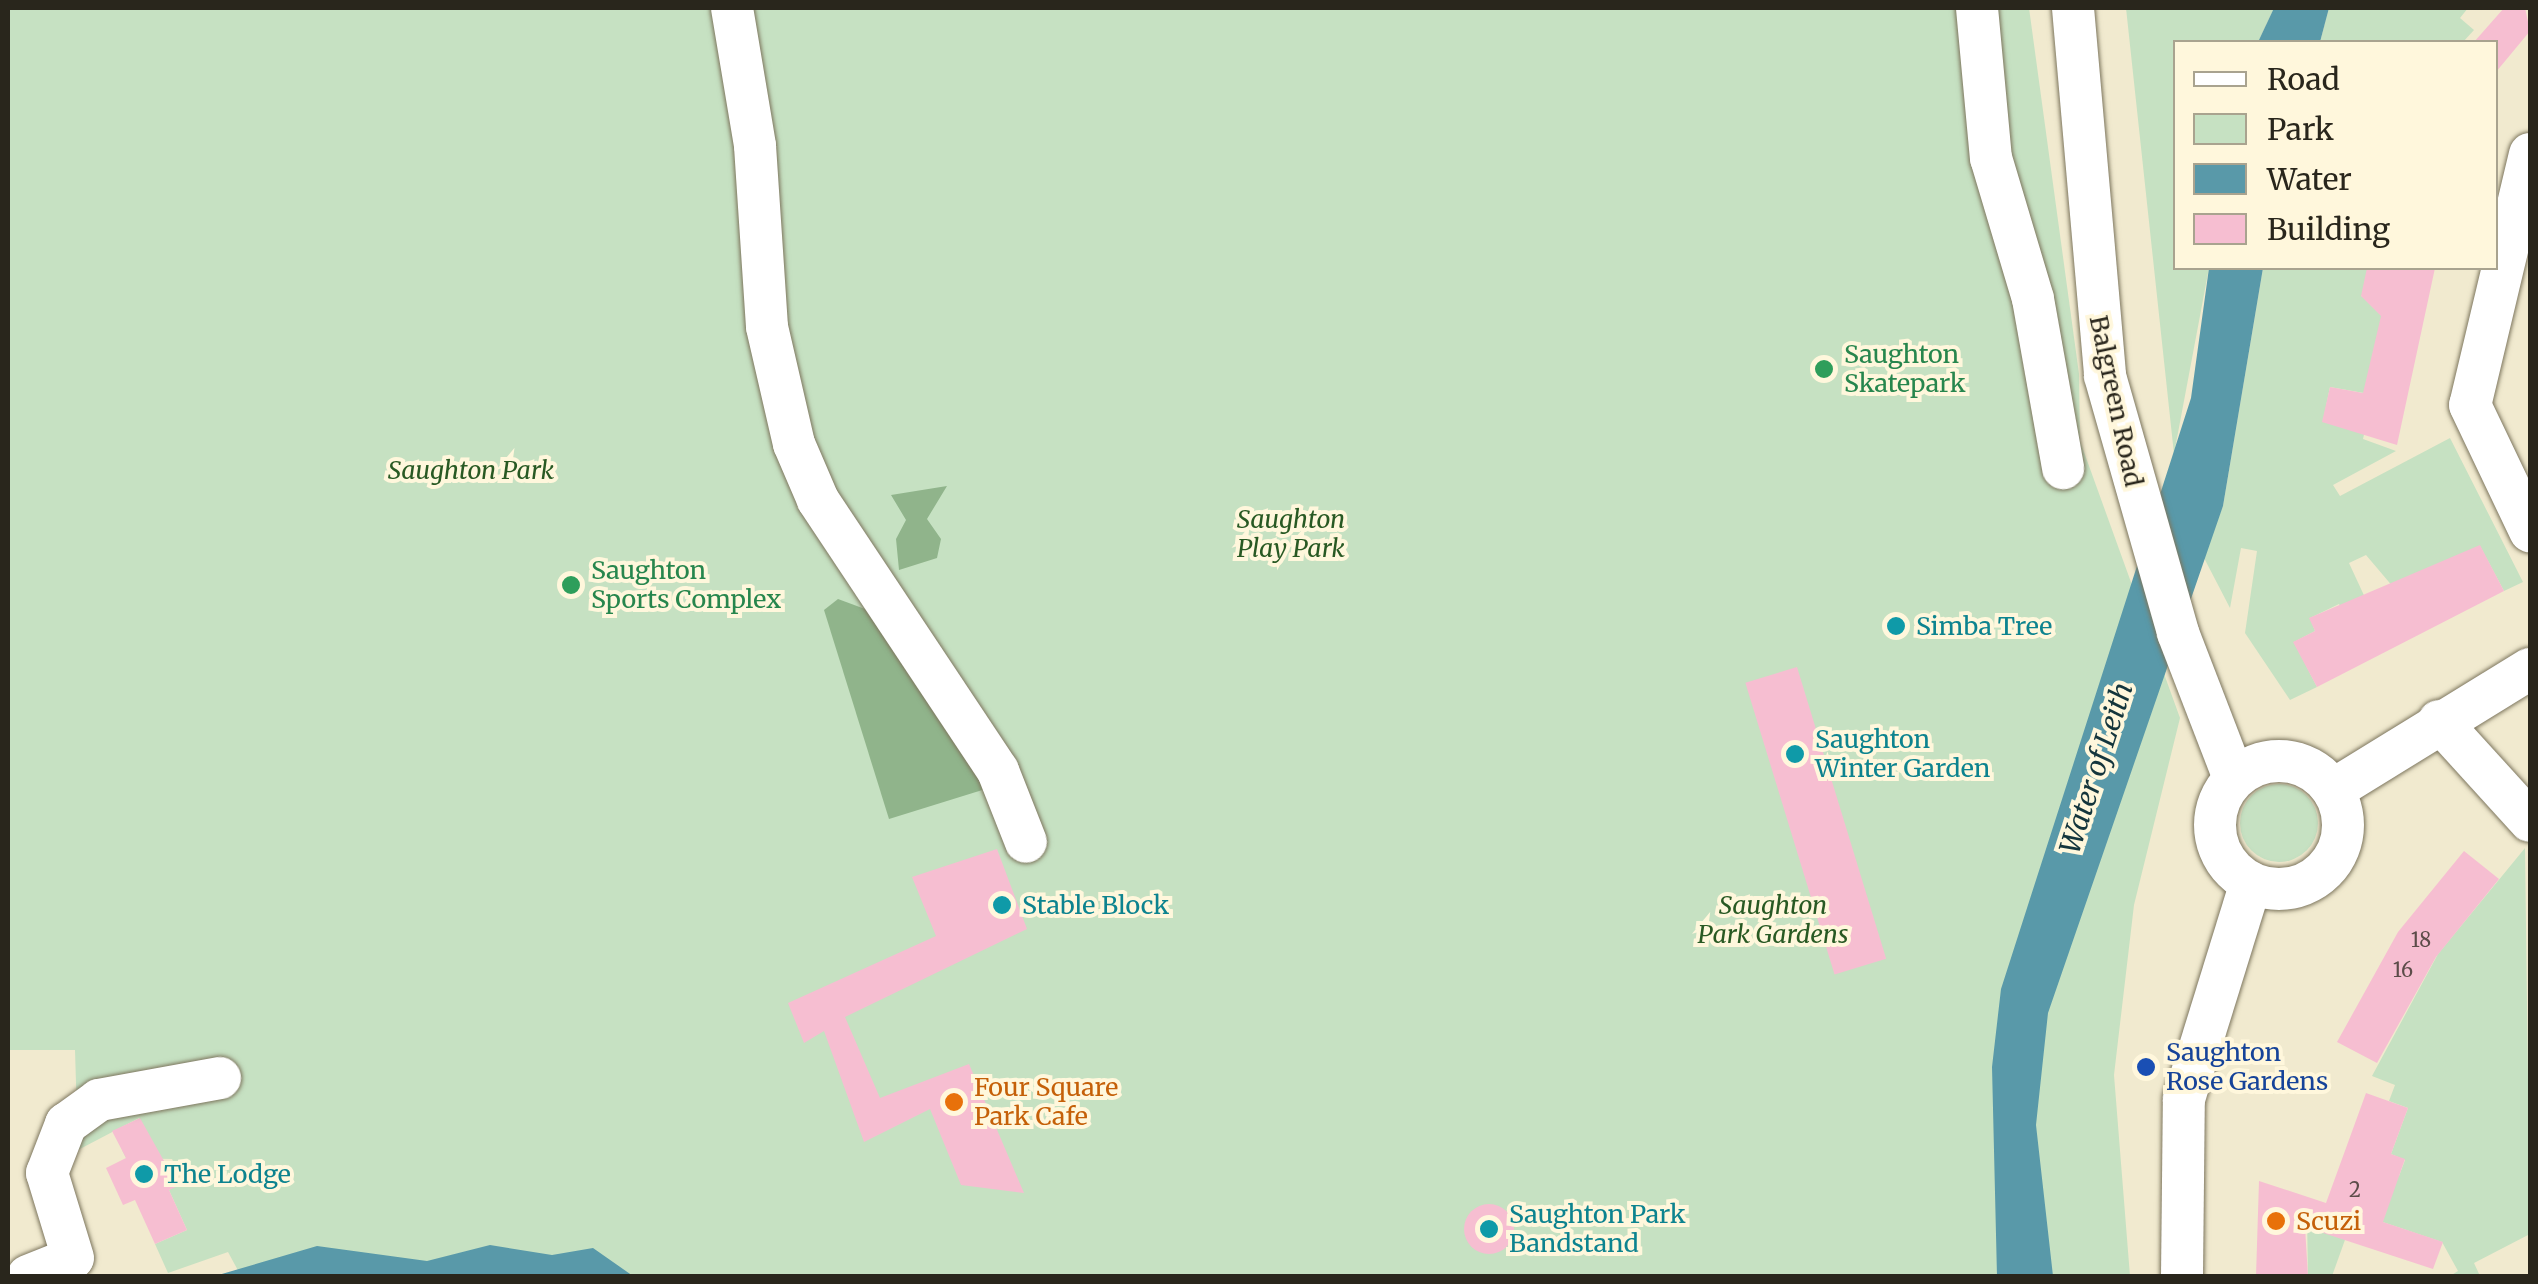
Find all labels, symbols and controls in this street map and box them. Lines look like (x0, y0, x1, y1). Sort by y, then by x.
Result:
legend (2173, 40, 2498, 270)
text: Road (2267, 60, 2340, 98)
text: Park (2267, 110, 2334, 148)
text: Water (2267, 160, 2352, 198)
text: Building (2267, 210, 2390, 248)
street label: Balgreen Road (2083, 313, 2149, 489)
place label: Saughton Skatepark (1844, 340, 1966, 399)
marker: Saughton Skatepark (1813, 358, 1835, 380)
park label: Saughton Park (388, 455, 554, 485)
park label: Saughton Play Park (1237, 505, 1345, 564)
place label: Saughton Sports Complex (591, 556, 781, 615)
marker: Saughton Sports Complex (560, 574, 582, 596)
place label: Simba Tree (1916, 611, 2052, 641)
marker: Simba Tree (1885, 615, 1907, 637)
water label: Water of Leith (2053, 678, 2139, 858)
place label: Saughton Winter Garden (1815, 725, 1990, 784)
marker: Saughton Winter Garden (1784, 743, 1806, 765)
place label: Stable Block (1022, 890, 1169, 920)
park label: Saughton Park Gardens (1698, 891, 1848, 950)
marker: Stable Block (991, 894, 1013, 916)
house number: 18 (2411, 927, 2431, 951)
house number: 16 (2393, 957, 2413, 981)
place label: Saughton Rose Gardens (2166, 1038, 2328, 1097)
marker: Saughton Rose Gardens (2135, 1056, 2157, 1078)
place label: Four Square Park Cafe (974, 1073, 1118, 1132)
marker: Four Square Park Cafe (943, 1091, 965, 1113)
place label: The Lodge (164, 1159, 291, 1189)
marker: The Lodge (133, 1163, 155, 1185)
house number: 2 (2349, 1177, 2361, 1201)
place label: Saughton Park Bandstand (1509, 1200, 1686, 1259)
place label: Scuzi (2296, 1206, 2361, 1236)
marker: Scuzi (2265, 1210, 2287, 1232)
marker: Saughton Park Bandstand (1478, 1218, 1500, 1240)

